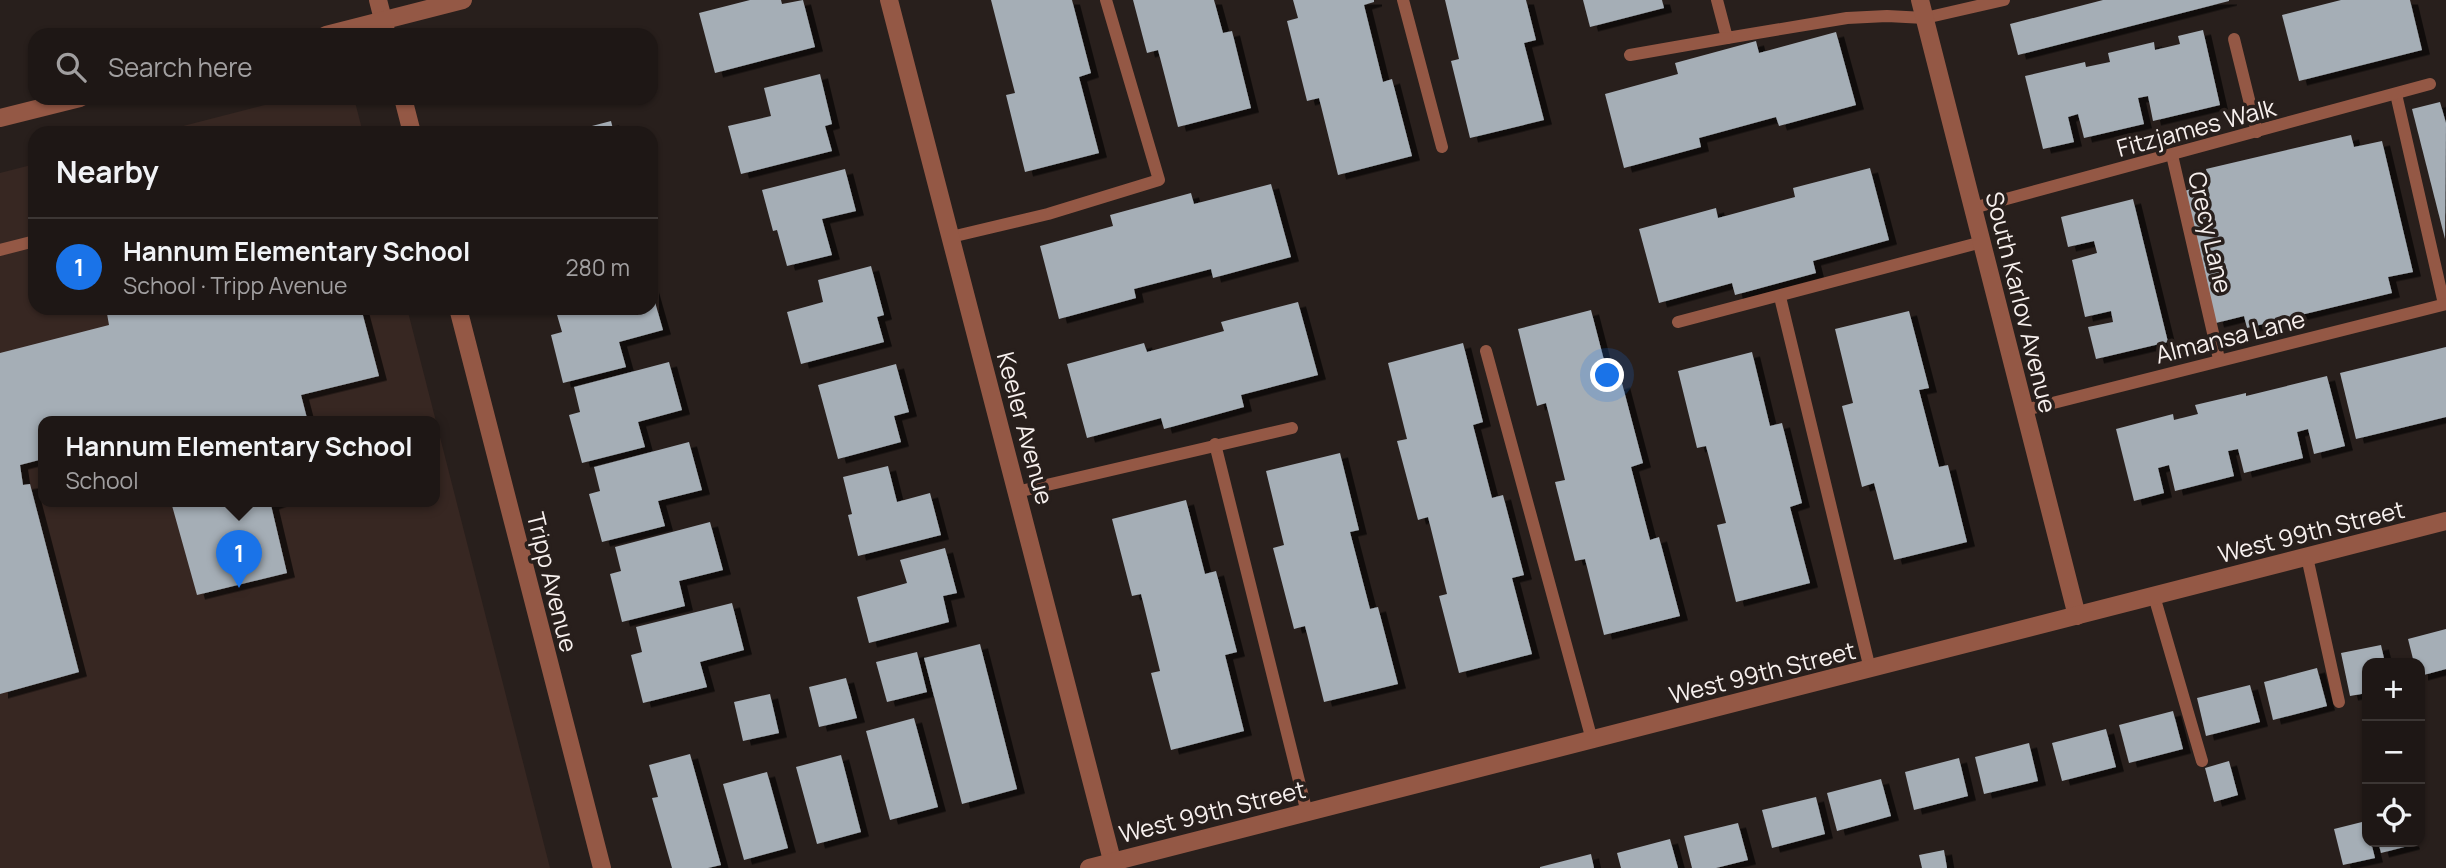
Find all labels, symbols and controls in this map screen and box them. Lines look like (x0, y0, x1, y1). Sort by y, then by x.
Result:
search box (28, 28, 658, 105)
icon: search (52, 48, 90, 86)
text: Search here (108, 49, 253, 85)
street label: Fitzjames Walk (2113, 90, 2280, 164)
text: Nearby (56, 151, 159, 192)
street label: Crecy Lane (2181, 168, 2241, 296)
street label: South Karlov Avenue (1979, 188, 2065, 416)
text: Hannum Elementary School (123, 233, 470, 269)
text: 1 (74, 251, 84, 283)
text: 280 m (565, 251, 630, 283)
text: School · Tripp Avenue (123, 269, 347, 301)
street label: Almansa Lane (2152, 301, 2308, 371)
street label: Keeler Avenue (990, 348, 1062, 508)
your location (1590, 358, 1624, 392)
popup (38, 416, 440, 507)
text: Hannum Elementary School (65, 428, 413, 464)
text: School (65, 464, 139, 496)
street label: West 99th Street (2214, 492, 2408, 570)
street label: Tripp Avenue (520, 509, 586, 655)
pin: 1 (216, 530, 262, 588)
street label: West 99th Street (1665, 633, 1859, 711)
map controls (2362, 658, 2425, 847)
button: + (2362, 658, 2425, 721)
button: − (2362, 721, 2425, 784)
street label: West 99th Street (1115, 772, 1309, 850)
button: locate (2362, 784, 2425, 847)

